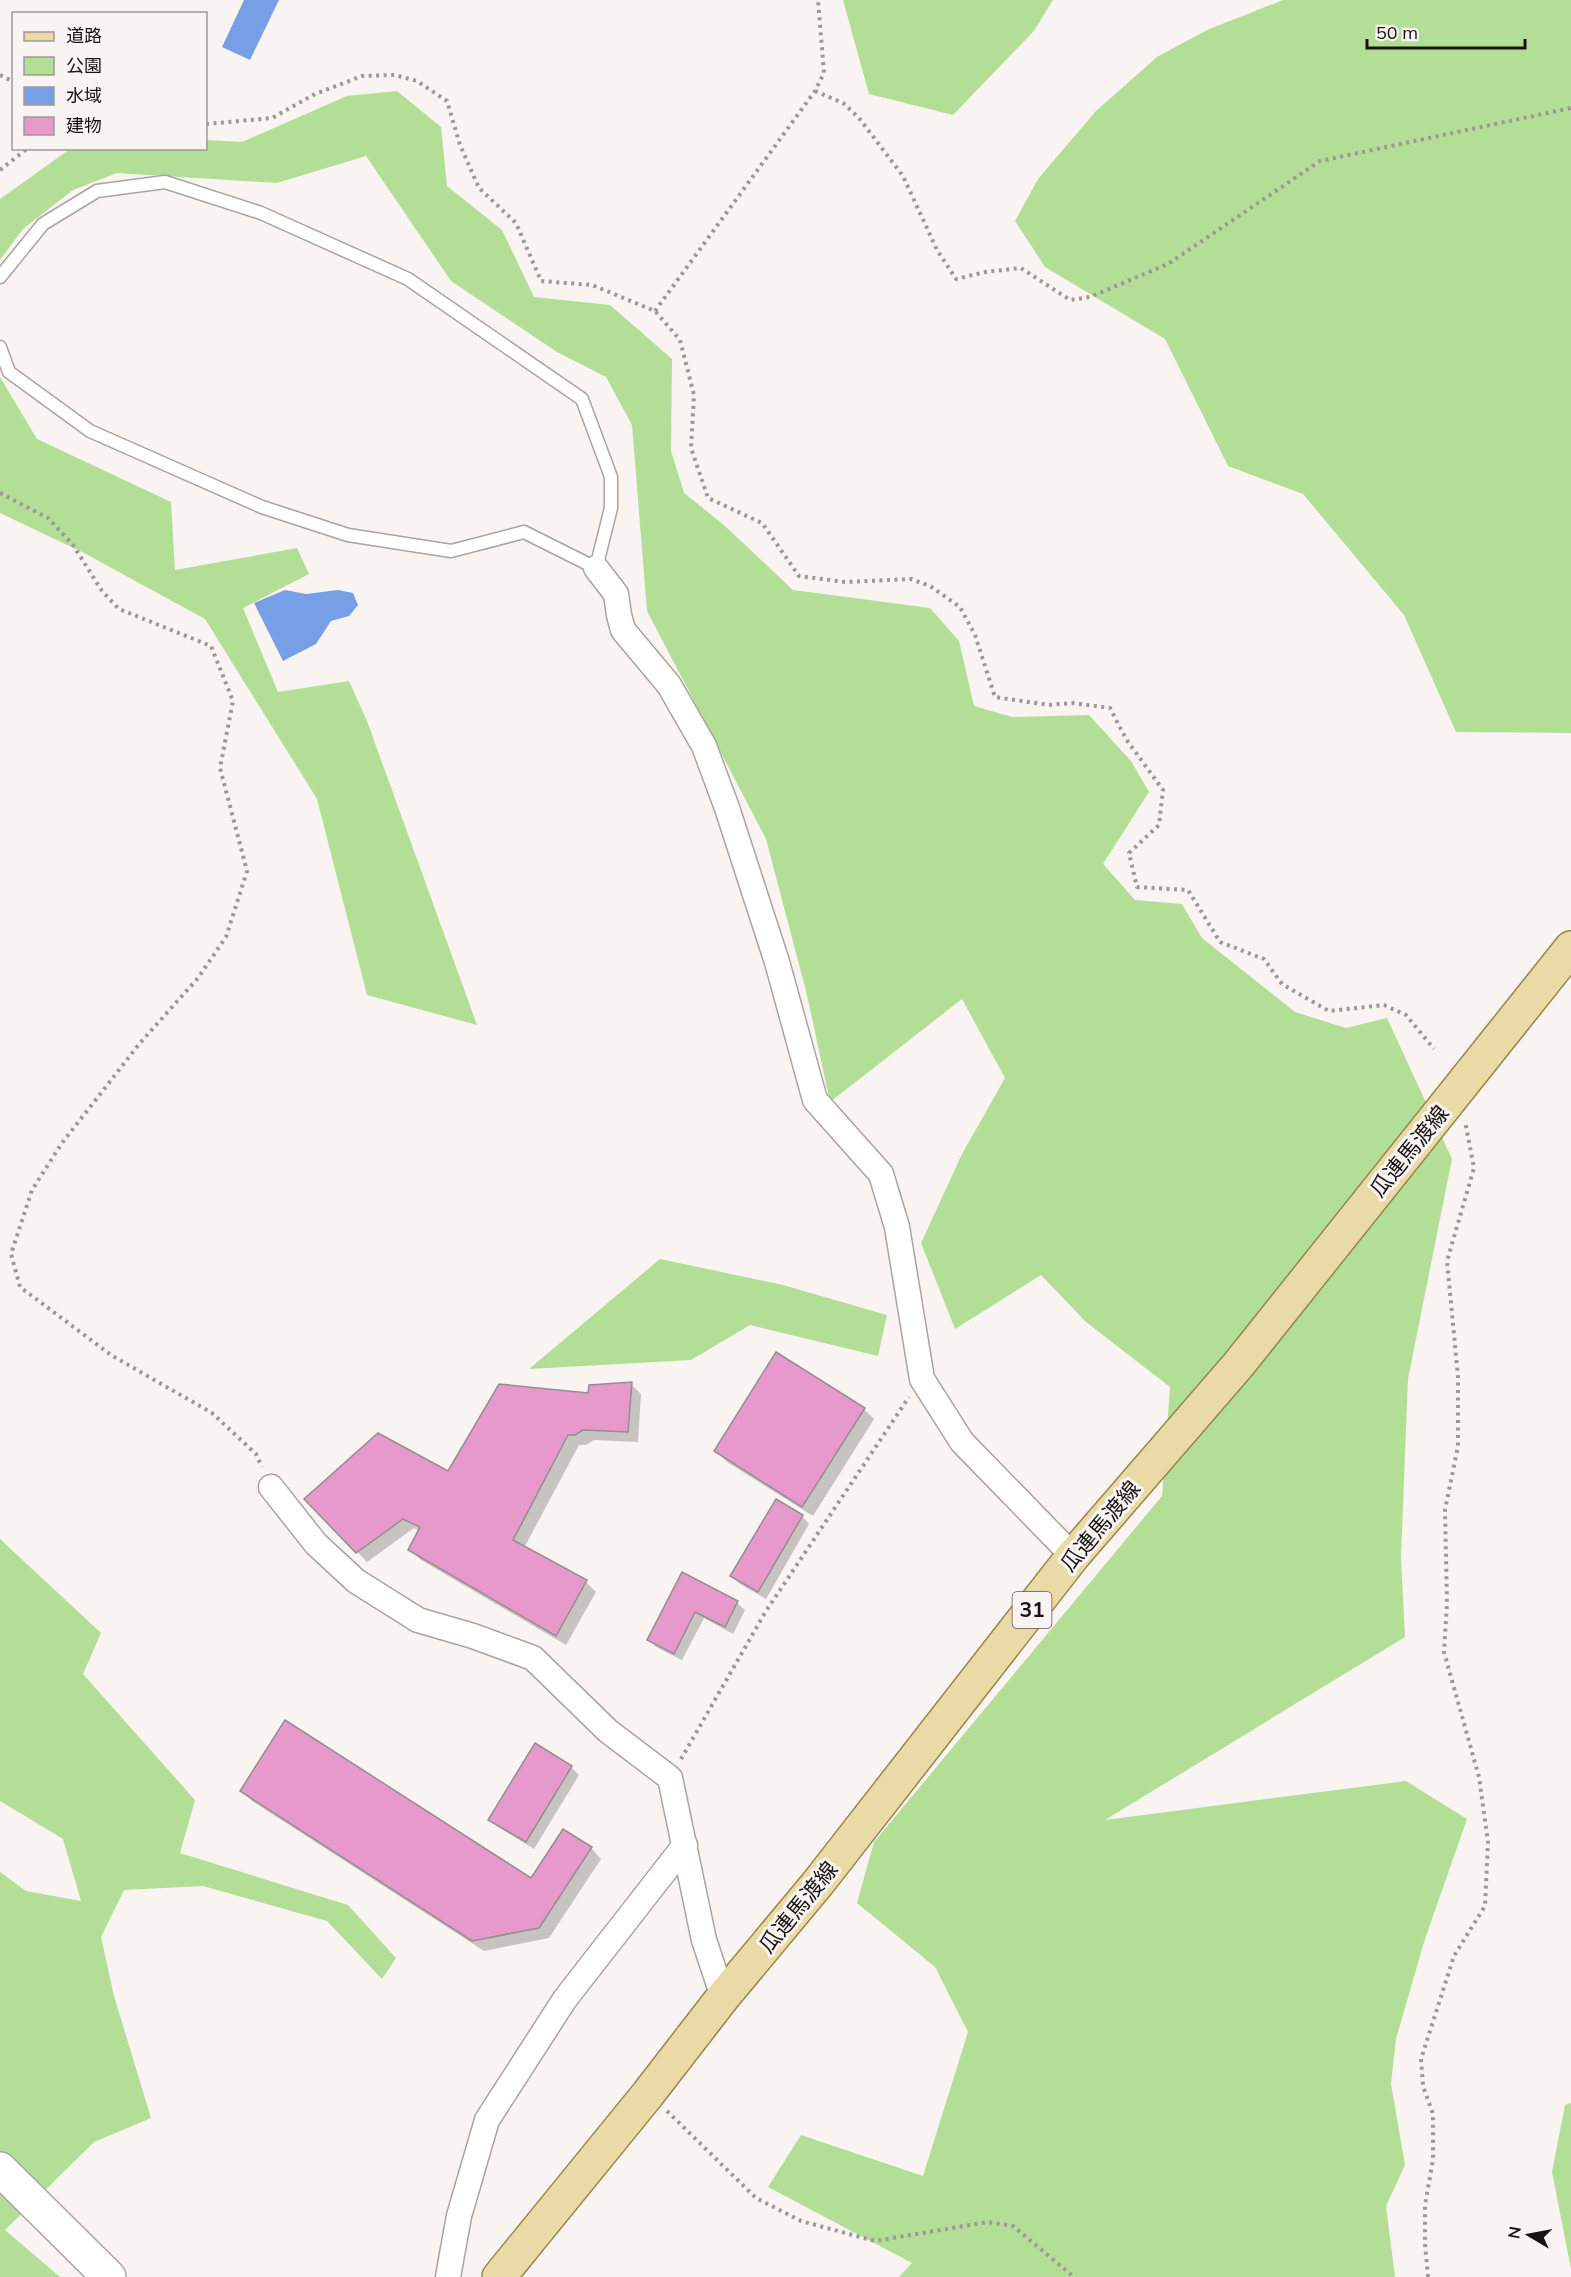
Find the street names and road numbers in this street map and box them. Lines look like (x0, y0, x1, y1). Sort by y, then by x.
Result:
street label: 瓜連馬渡線 (1364, 1099, 1454, 1203)
street label: 瓜連馬渡線 (1054, 1475, 1146, 1577)
road number: 31 (1012, 1592, 1052, 1628)
street label: 瓜連馬渡線 (753, 1855, 843, 1959)

